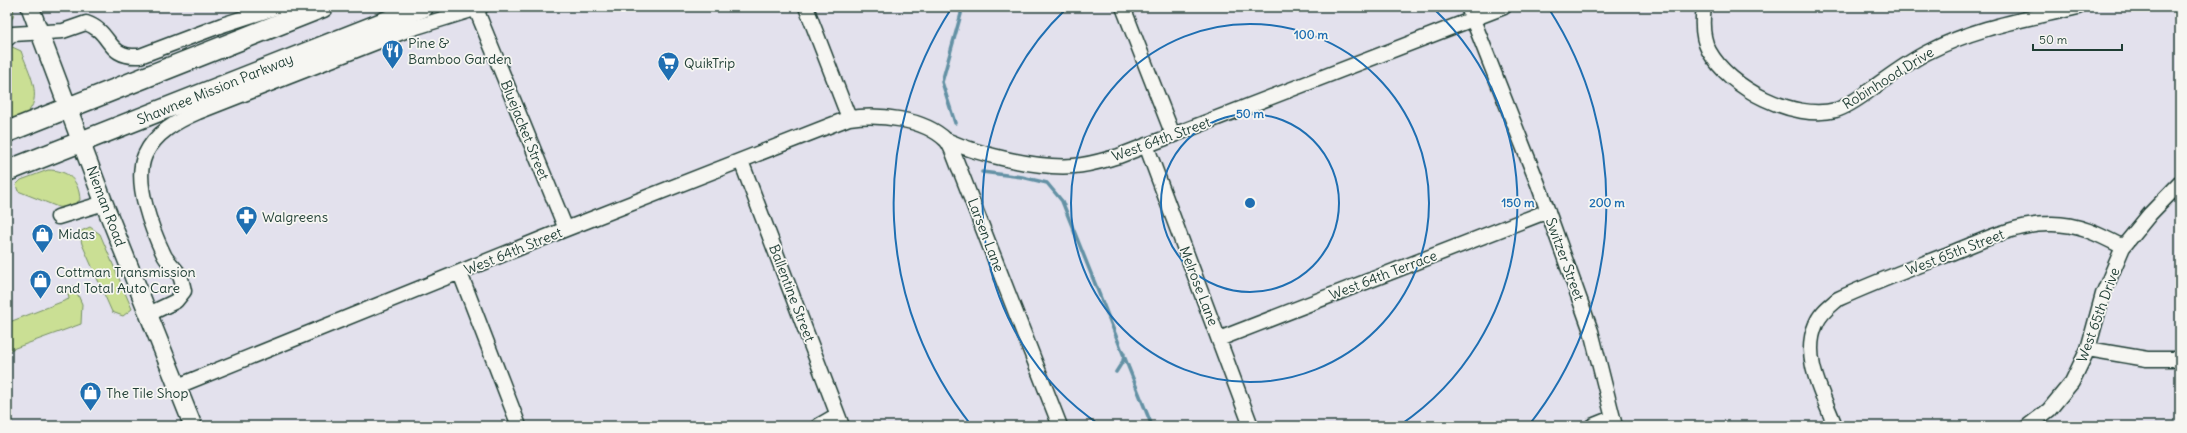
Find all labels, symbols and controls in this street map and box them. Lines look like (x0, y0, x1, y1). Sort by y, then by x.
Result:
scale bar (2033, 26, 2122, 52)
text: 100 m (1294, 27, 1328, 42)
text: 50 m (2039, 32, 2068, 47)
place label: Pine & Bamboo Garden (408, 34, 512, 68)
restaurant icon: Pine & Bamboo Garden (379, 38, 405, 71)
street label: Robinhood Drive (1839, 43, 1937, 113)
street label: Shawnee Mission Parkway (134, 49, 296, 129)
supermarket icon: QuikTrip (656, 50, 682, 83)
place label: QuikTrip (684, 54, 735, 72)
street label: Bluejacket Street (497, 77, 553, 183)
text: 50 m (1236, 106, 1265, 121)
street label: West 64th Street (1109, 113, 1213, 165)
street label: Nieman Road (82, 163, 130, 249)
street label: Larsen Lane (964, 195, 1008, 275)
text: 150 m (1502, 195, 1535, 210)
text: 200 m (1589, 195, 1625, 210)
centre of rings (1243, 196, 1257, 210)
pharmacy icon: Walgreens (234, 204, 260, 237)
place label: Walgreens (262, 208, 328, 226)
street label: Switzer Street (1542, 215, 1588, 303)
shop icon: Midas (30, 221, 56, 254)
street label: West 64th Street (461, 223, 565, 279)
place label: Midas (58, 225, 95, 243)
street label: West 65th Street (1903, 225, 2007, 279)
street label: Ballentine Street (765, 242, 819, 345)
street label: Melrose Lane (1176, 244, 1222, 328)
street label: West 64th Terrace (1327, 246, 1439, 304)
place label: Cottman Transmission and Total Auto Care (56, 263, 196, 297)
street label: West 65th Drive (2073, 265, 2123, 365)
shop icon: Cottman Transmission and Total Auto Care (27, 267, 53, 300)
shop icon: The Tile Shop (78, 380, 104, 413)
place label: The Tile Shop (106, 384, 188, 402)

